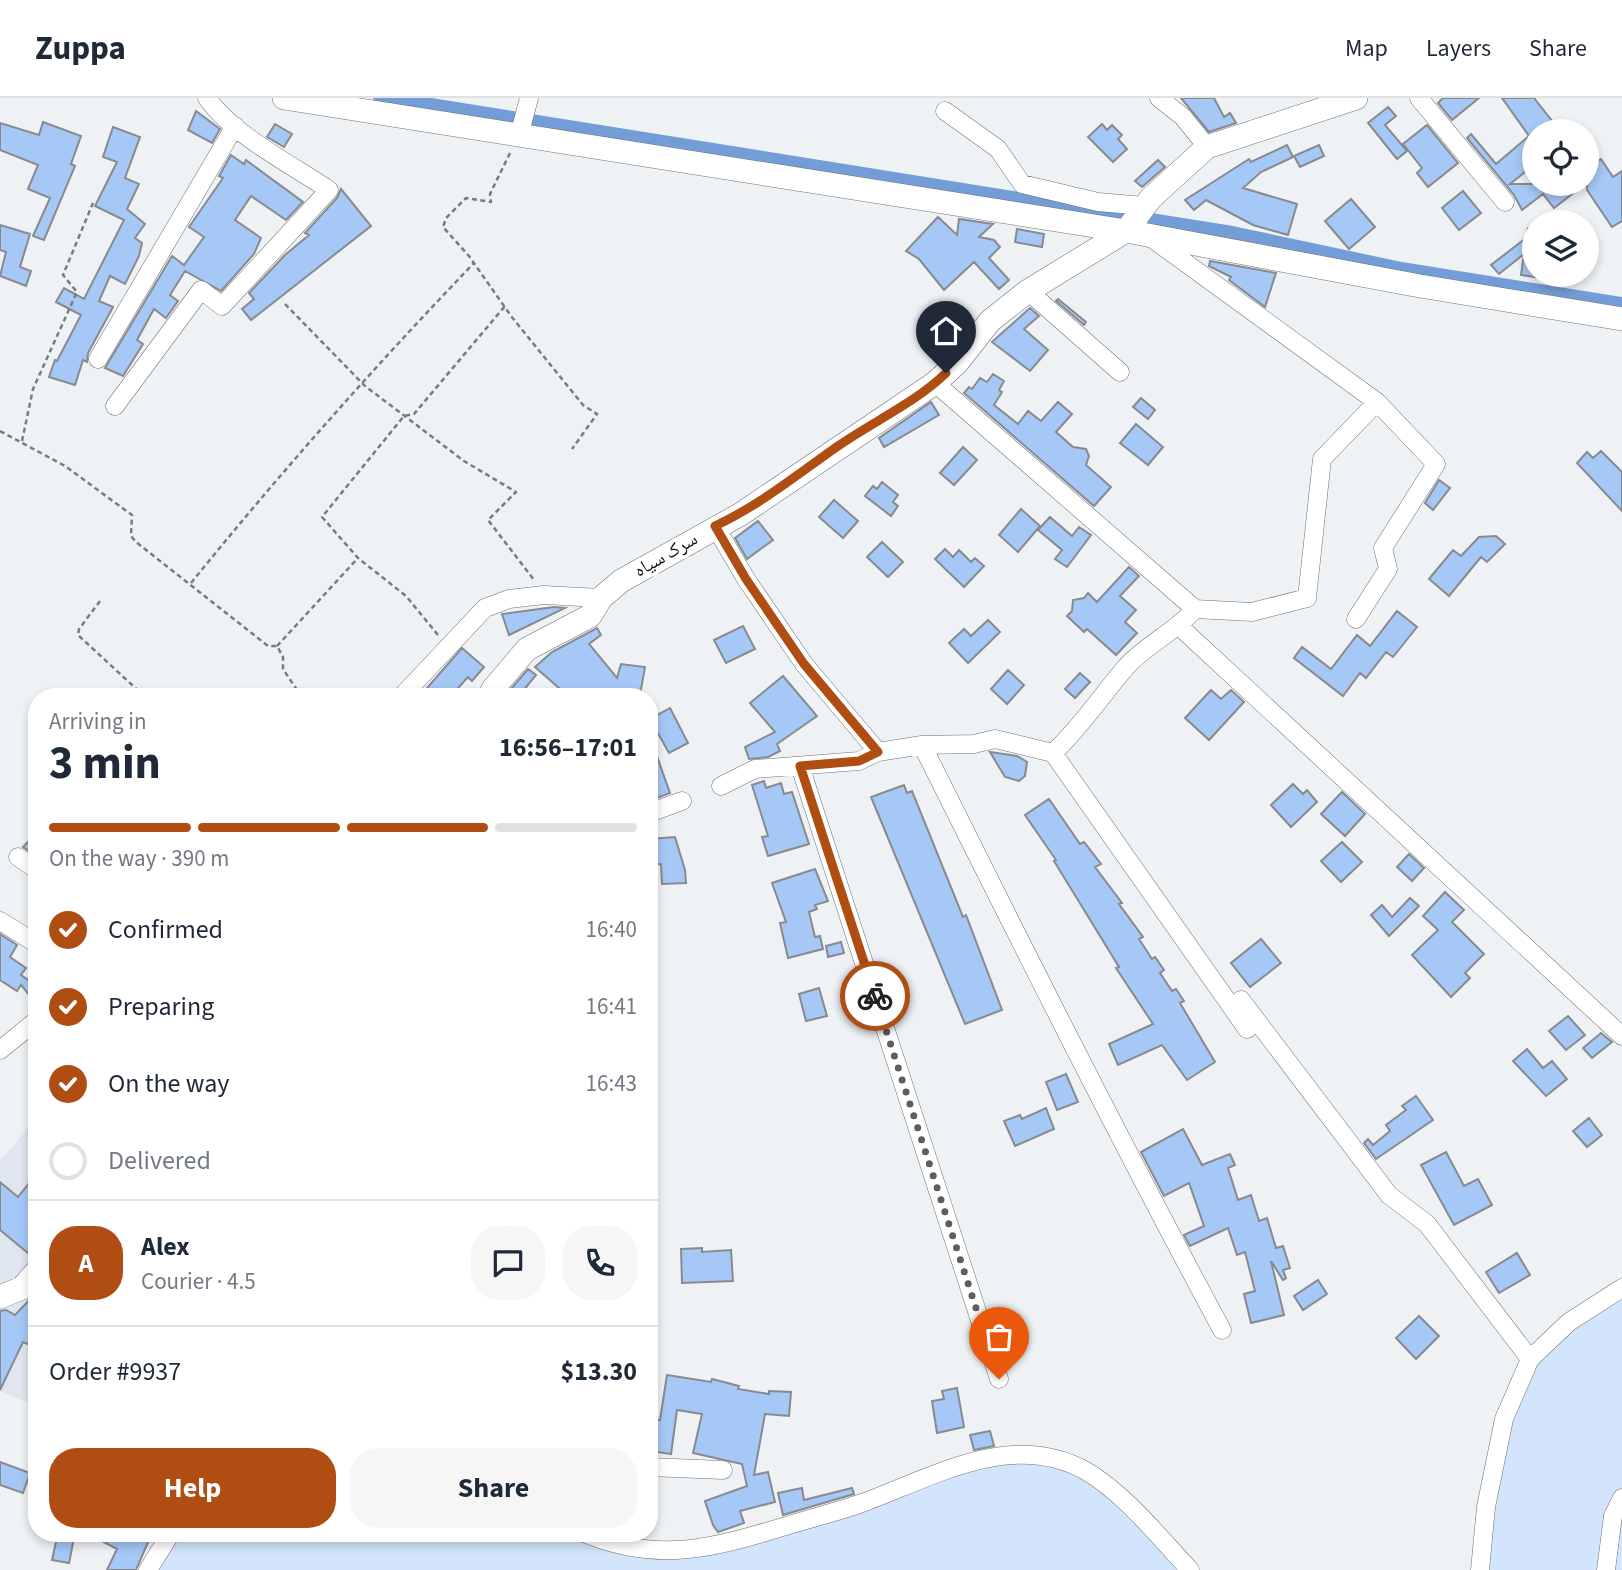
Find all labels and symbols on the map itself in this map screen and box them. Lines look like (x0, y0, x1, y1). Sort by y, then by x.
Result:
pin (916, 301, 976, 373)
street label: سرک سیاه (629, 526, 703, 584)
courier (840, 961, 910, 1031)
pin (969, 1307, 1029, 1379)

